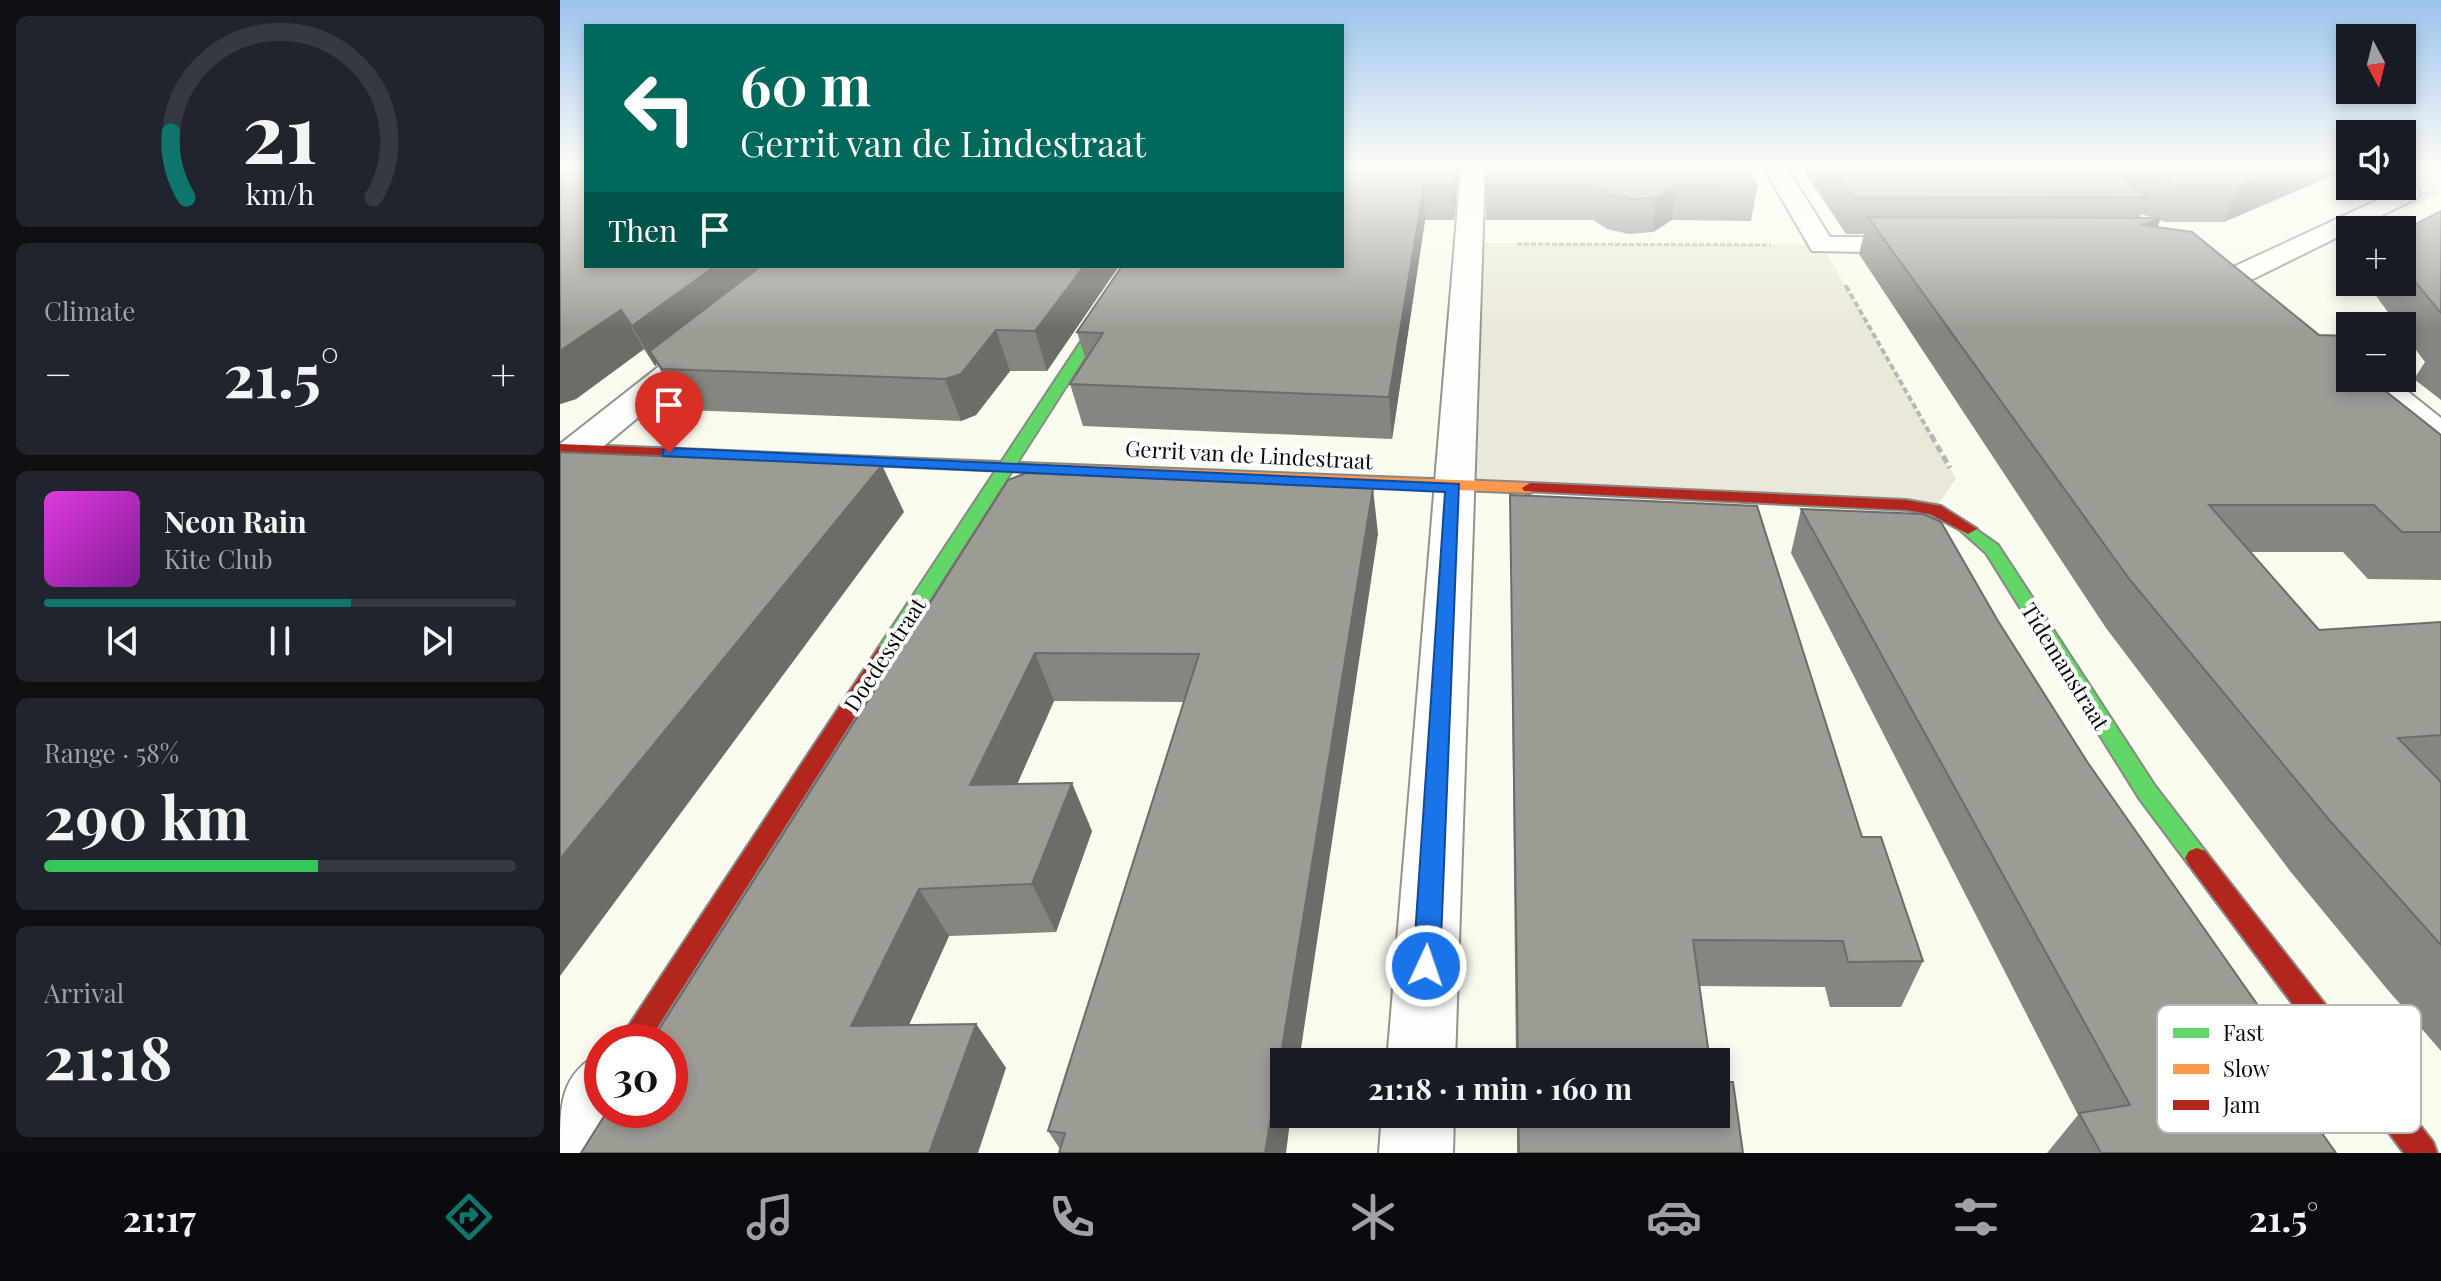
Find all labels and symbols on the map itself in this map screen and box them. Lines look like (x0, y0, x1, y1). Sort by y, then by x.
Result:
north arrow (2336, 24, 2416, 104)
pin (635, 371, 703, 453)
street label: Gerrit van de Lindestraat (1124, 433, 1375, 476)
street label: Doedesstraat (836, 590, 933, 717)
street label: Tidemanstraat (2015, 597, 2118, 736)
position arrow (1384, 924, 1468, 1008)
legend (2157, 1005, 2421, 1133)
text: Fast (2223, 1017, 2265, 1047)
speed limit sign: 30 (584, 1024, 688, 1128)
text: Slow (2223, 1053, 2270, 1083)
text: Jam (2222, 1089, 2261, 1119)

